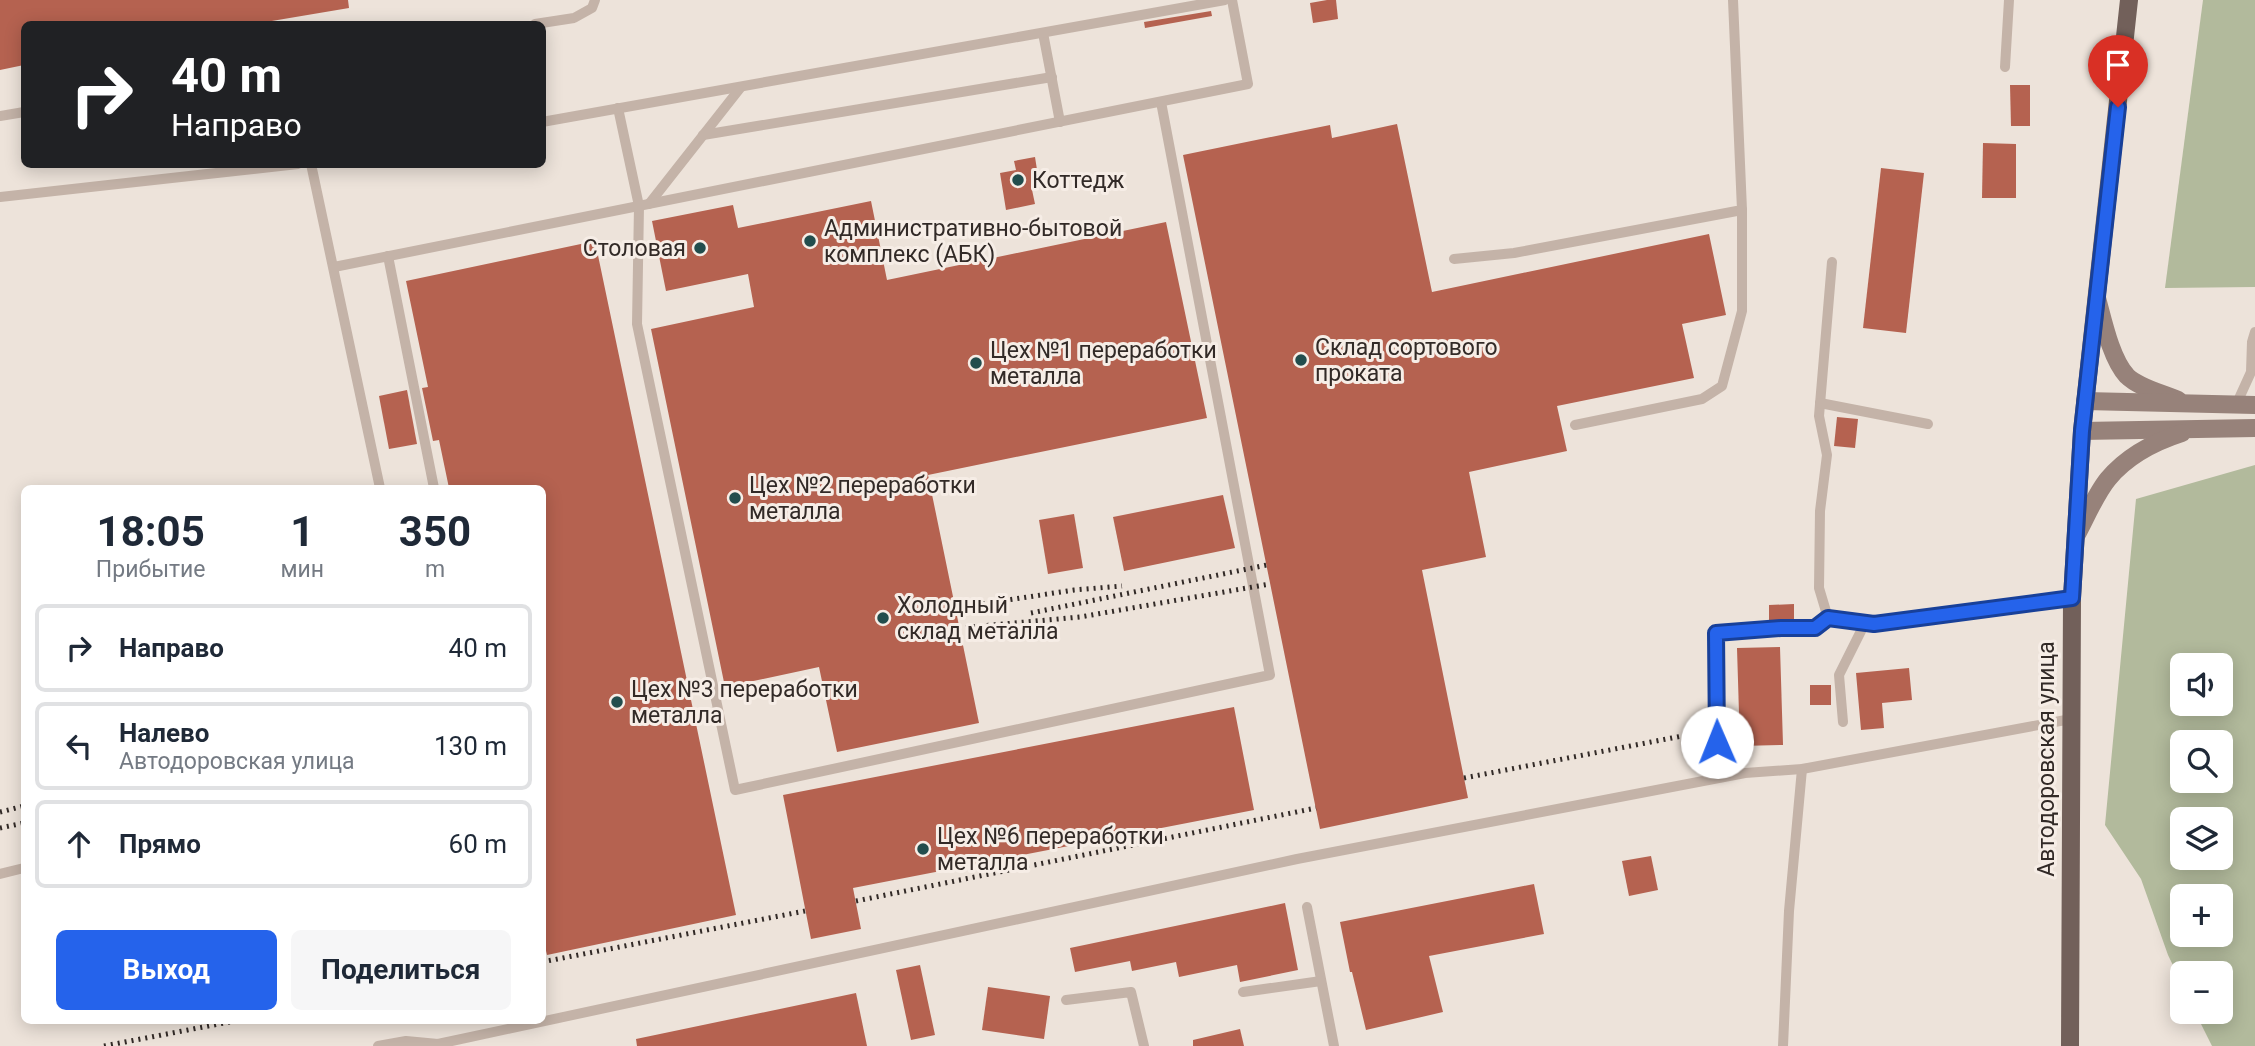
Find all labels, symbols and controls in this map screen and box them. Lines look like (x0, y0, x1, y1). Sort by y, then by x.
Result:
pin (2088, 35, 2148, 107)
icon: arrive (2099, 46, 2137, 84)
text: 40 m (171, 47, 282, 104)
icon: right (56, 49, 147, 140)
text: Направо (171, 106, 302, 144)
place label: Коттедж (1032, 167, 1125, 194)
marker: Коттедж (1010, 172, 1026, 188)
place label: Административно-бытовой комплекс (АБК) (824, 215, 1122, 268)
marker: Административно-бытовой комплекс (АБК) (802, 233, 818, 249)
place label: Столовая (583, 235, 686, 262)
marker: Столовая (692, 240, 708, 256)
place label: Склад сортового проката (1315, 334, 1498, 387)
place label: Цех №1 переработки металла (990, 337, 1217, 390)
marker: Склад сортового проката (1293, 352, 1309, 368)
marker: Цех №1 переработки металла (968, 355, 984, 371)
place label: Цех №2 переработки металла (749, 472, 976, 525)
marker: Цех №2 переработки металла (727, 490, 743, 506)
text: 18:05 (97, 507, 205, 556)
text: 1 (290, 507, 314, 556)
text: 350 (399, 507, 471, 556)
text: Прибытие (96, 556, 206, 583)
text: мин (280, 556, 324, 583)
text: m (425, 556, 445, 583)
place label: Холодный склад металла (897, 592, 1059, 645)
marker: Холодный склад металла (875, 610, 891, 626)
icon: right (60, 629, 98, 667)
text: Направо (119, 633, 224, 663)
text: 40 m (449, 633, 507, 663)
street label: Автодоровская улица (2033, 641, 2060, 877)
map controls (2170, 653, 2233, 1024)
button: sound (2170, 653, 2233, 716)
place label: Цех №3 переработки металла (631, 676, 858, 729)
marker: Цех №3 переработки металла (609, 694, 625, 710)
position arrow (1680, 705, 1754, 779)
text: Налево (119, 718, 209, 748)
icon: left (60, 727, 98, 765)
button: search (2170, 730, 2233, 793)
text: 130 m (434, 731, 507, 761)
text: Автодоровская улица (119, 748, 355, 775)
button: layers (2170, 807, 2233, 870)
place label: Цех №6 переработки металла (937, 823, 1164, 876)
icon: ahead (60, 825, 98, 863)
text: Прямо (119, 829, 201, 859)
text: 60 m (449, 829, 507, 859)
marker: Цех №6 переработки металла (915, 841, 931, 857)
button: + (2170, 884, 2233, 947)
button: Выход (56, 930, 277, 1010)
button: Поделиться (291, 930, 511, 1010)
button: − (2170, 961, 2233, 1024)

